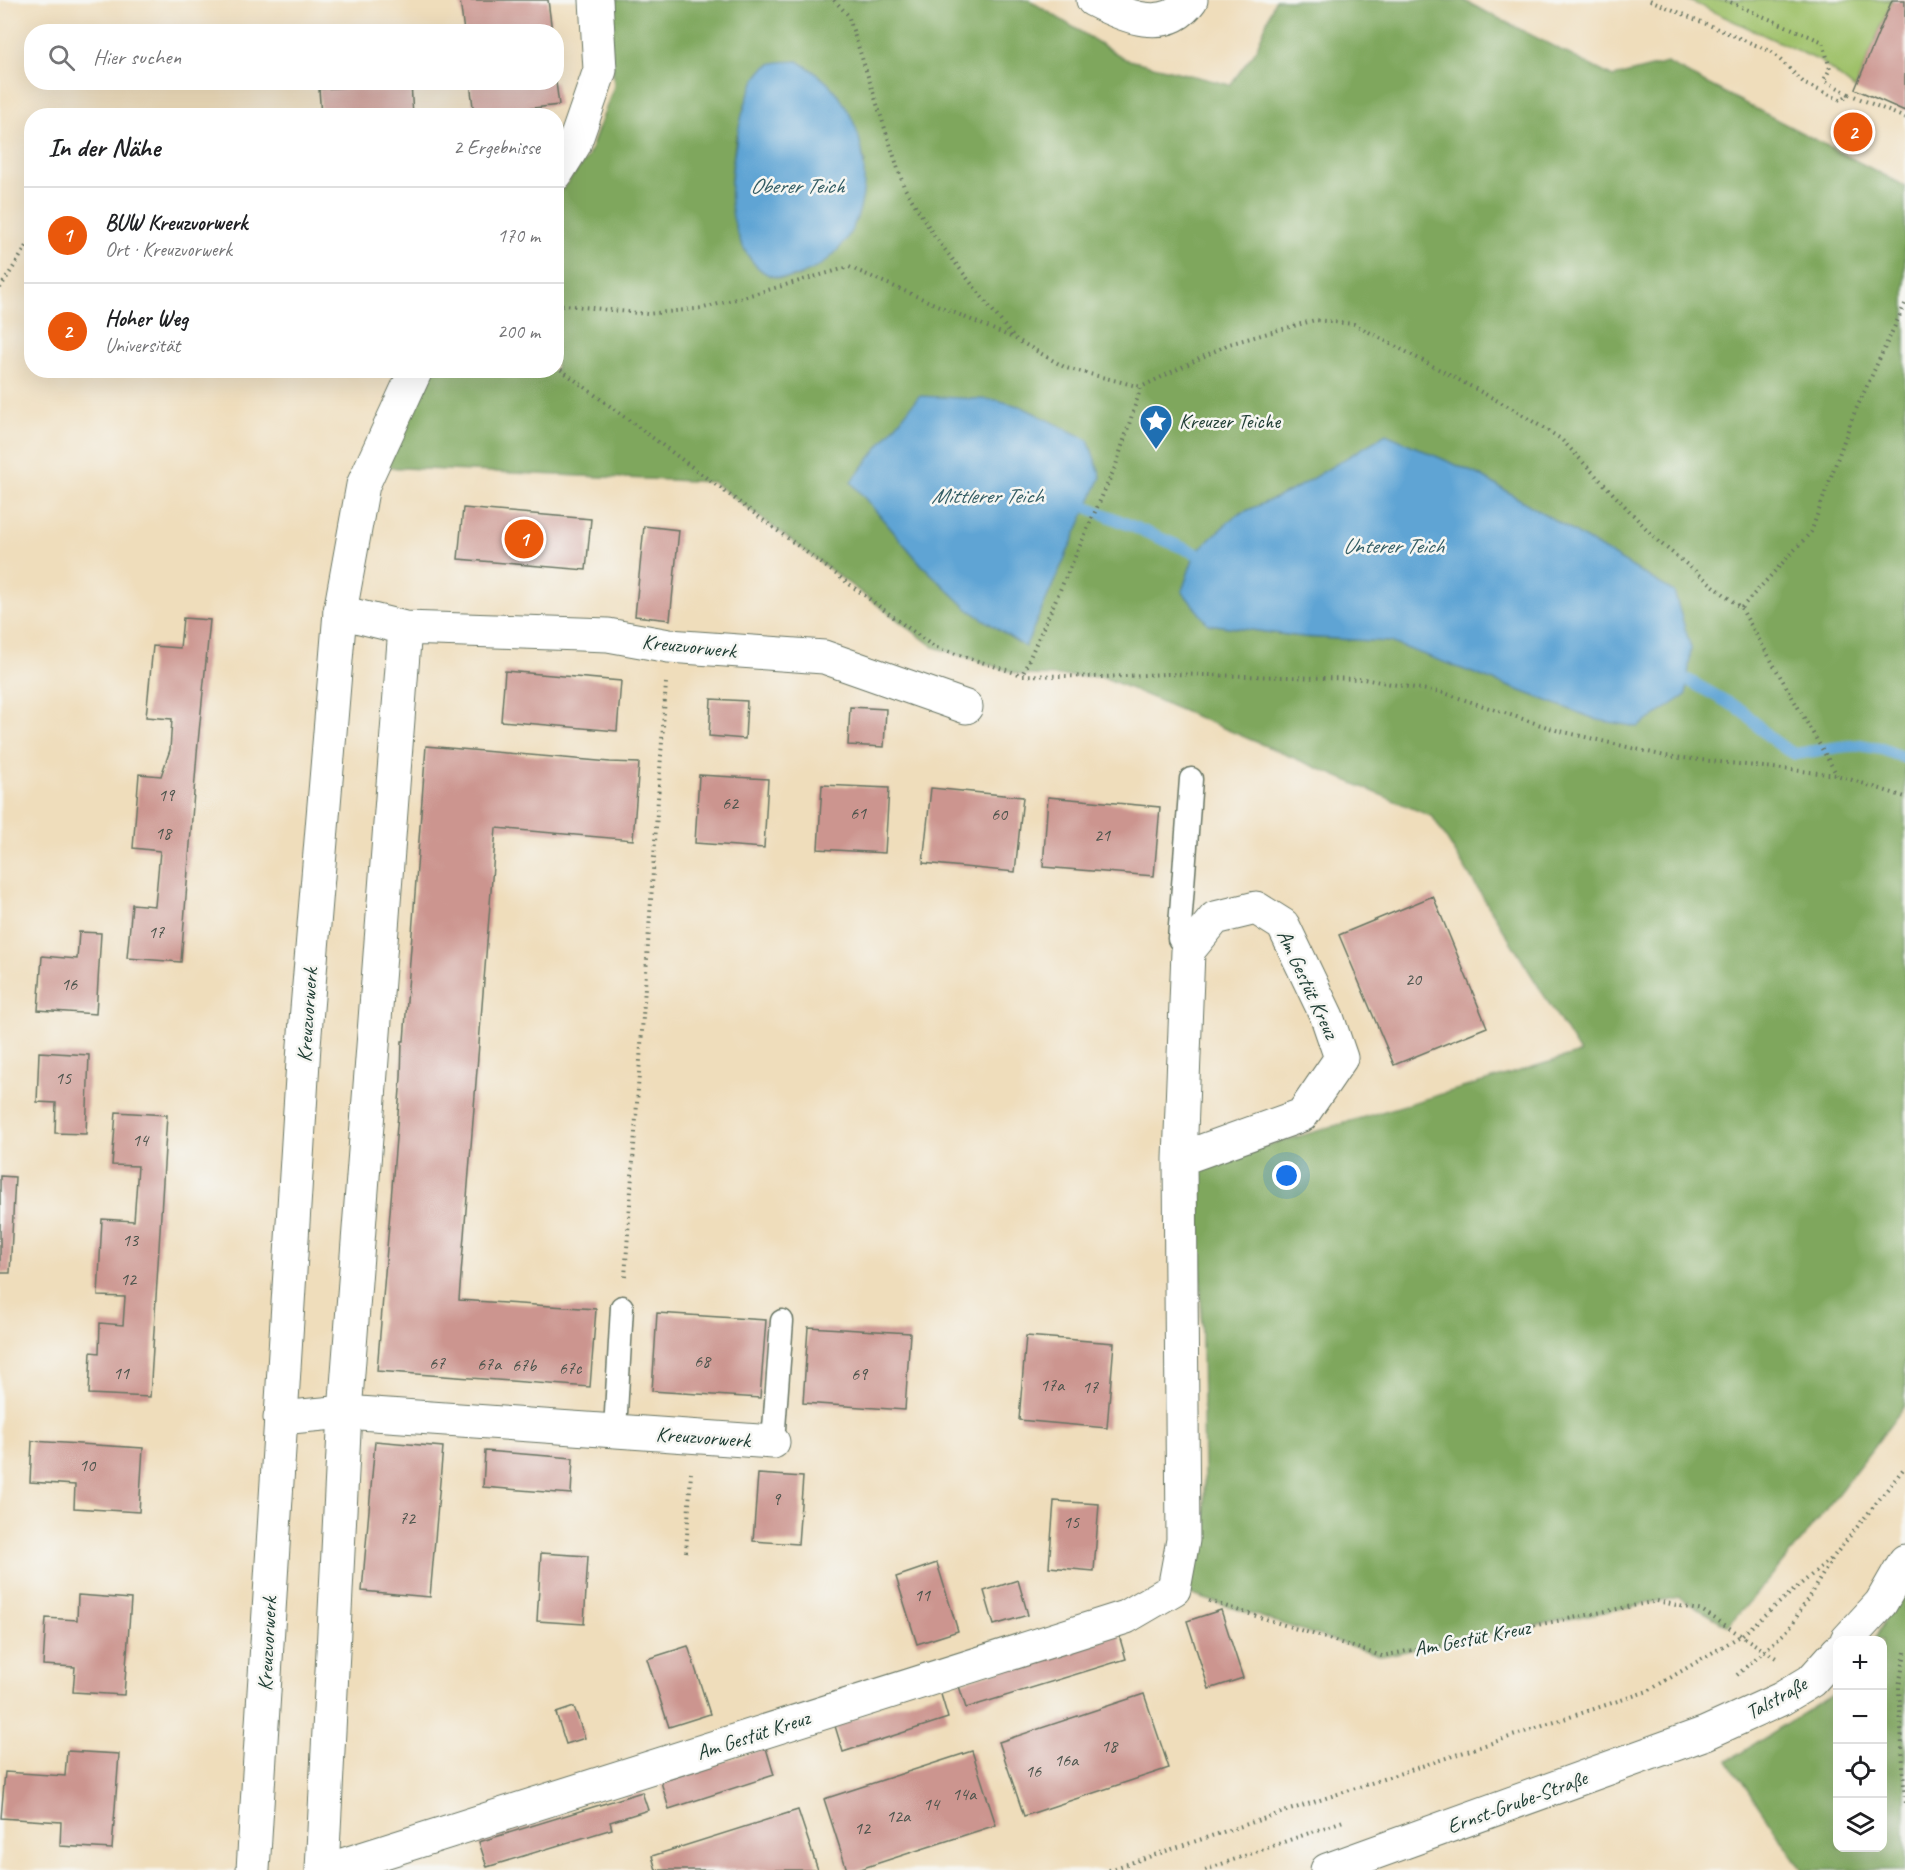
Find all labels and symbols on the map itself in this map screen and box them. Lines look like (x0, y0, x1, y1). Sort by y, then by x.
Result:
pin: 2 (1834, 110, 1872, 154)
water label: Oberer Teich (750, 172, 846, 200)
place icon: Kreuzer Teiche (1138, 403, 1174, 450)
place label: Kreuzer Teiche (1179, 408, 1281, 434)
water label: Mittlerer Teich (931, 482, 1045, 510)
pin: 1 (504, 516, 544, 562)
water label: Unterer Teich (1343, 532, 1446, 560)
street label: Kreuzvorwerk (641, 628, 739, 664)
house number: 19 (158, 784, 176, 806)
house number: 62 (722, 792, 740, 814)
house number: 61 (850, 802, 867, 824)
house number: 60 (991, 803, 1009, 825)
house number: 18 (155, 822, 173, 844)
house number: 21 (1094, 824, 1111, 846)
house number: 17 (148, 921, 165, 943)
street label: Am Gestüt Kreuz (1271, 925, 1345, 1044)
street label: Kreuzvorwerk (291, 965, 323, 1063)
house number: 20 (1405, 968, 1423, 990)
house number: 16 (61, 973, 78, 995)
house number: 15 (55, 1067, 72, 1089)
house number: 14 (132, 1129, 150, 1151)
your location (1272, 1161, 1301, 1190)
house number: 13 (122, 1229, 140, 1251)
house number: 12 (120, 1268, 138, 1290)
house number: 68 (694, 1350, 712, 1372)
house number: 67 (429, 1352, 446, 1374)
house number: 67a (477, 1353, 502, 1375)
house number: 67b (512, 1354, 537, 1376)
house number: 67c (559, 1357, 583, 1379)
house number: 11 (113, 1362, 130, 1384)
house number: 69 (851, 1363, 869, 1385)
house number: 17a (1040, 1374, 1065, 1396)
house number: 17 (1082, 1376, 1099, 1398)
street label: Kreuzvorwerk (655, 1421, 753, 1453)
house number: 10 (79, 1454, 97, 1476)
house number: 9 (772, 1488, 782, 1510)
house number: 72 (399, 1507, 417, 1529)
house number: 15 (1063, 1511, 1080, 1533)
house number: 11 (914, 1584, 931, 1606)
street label: Kreuzvorwerk (252, 1594, 283, 1692)
street label: Am Gestüt Kreuz (1412, 1614, 1534, 1662)
street label: Talstraße (1741, 1670, 1813, 1725)
street label: Am Gestüt Kreuz (693, 1704, 814, 1766)
house number: 18 (1101, 1735, 1119, 1757)
house number: 16a (1054, 1749, 1079, 1771)
house number: 16 (1025, 1760, 1042, 1782)
street label: Ernst-Grube-Straße (1444, 1764, 1593, 1839)
house number: 14a (952, 1783, 977, 1805)
house number: 14 (923, 1793, 941, 1815)
house number: 12a (886, 1805, 911, 1827)
house number: 12 (854, 1817, 872, 1839)

